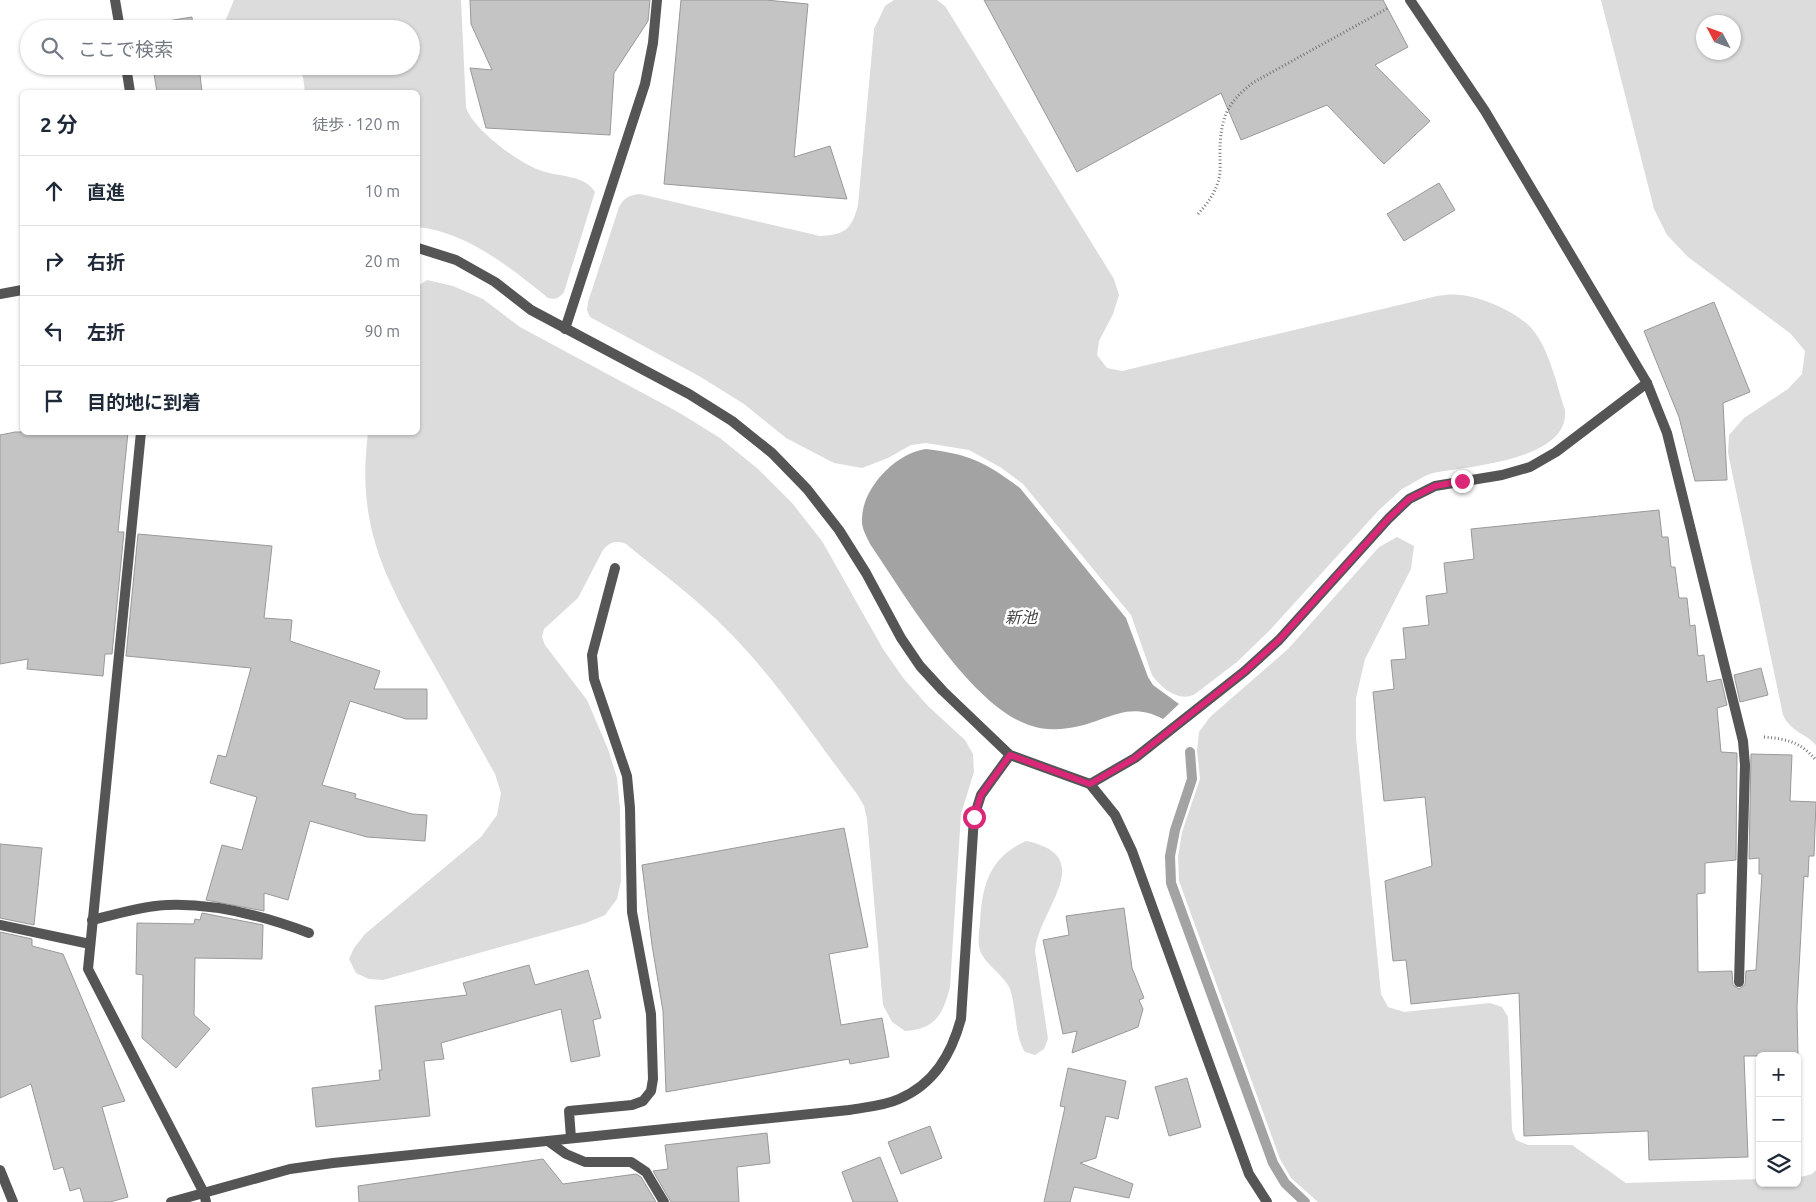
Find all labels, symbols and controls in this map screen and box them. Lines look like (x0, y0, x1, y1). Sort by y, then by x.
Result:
north arrow (1696, 15, 1741, 60)
search box (20, 20, 420, 75)
icon: search (38, 34, 66, 62)
text: ここで検索 (78, 38, 173, 60)
text: 2 分 (40, 112, 78, 136)
text: 徒歩 · 120 m (312, 115, 400, 133)
icon: ahead (40, 177, 68, 205)
text: 直進 (87, 181, 125, 203)
text: 10 m (364, 182, 400, 200)
icon: right (40, 247, 68, 275)
text: 右折 (87, 251, 125, 273)
text: 20 m (364, 252, 400, 270)
icon: left (40, 317, 68, 345)
text: 左折 (87, 321, 125, 343)
text: 90 m (364, 322, 400, 340)
icon: arrive (40, 387, 68, 415)
text: 目的地に到着 (87, 391, 201, 413)
route end (1451, 470, 1474, 493)
water label: 新池 (1005, 608, 1039, 626)
route start (963, 806, 986, 829)
map controls (1756, 1052, 1801, 1187)
button: + (1756, 1052, 1801, 1097)
button: − (1756, 1097, 1801, 1142)
button: layers (1756, 1142, 1801, 1187)

